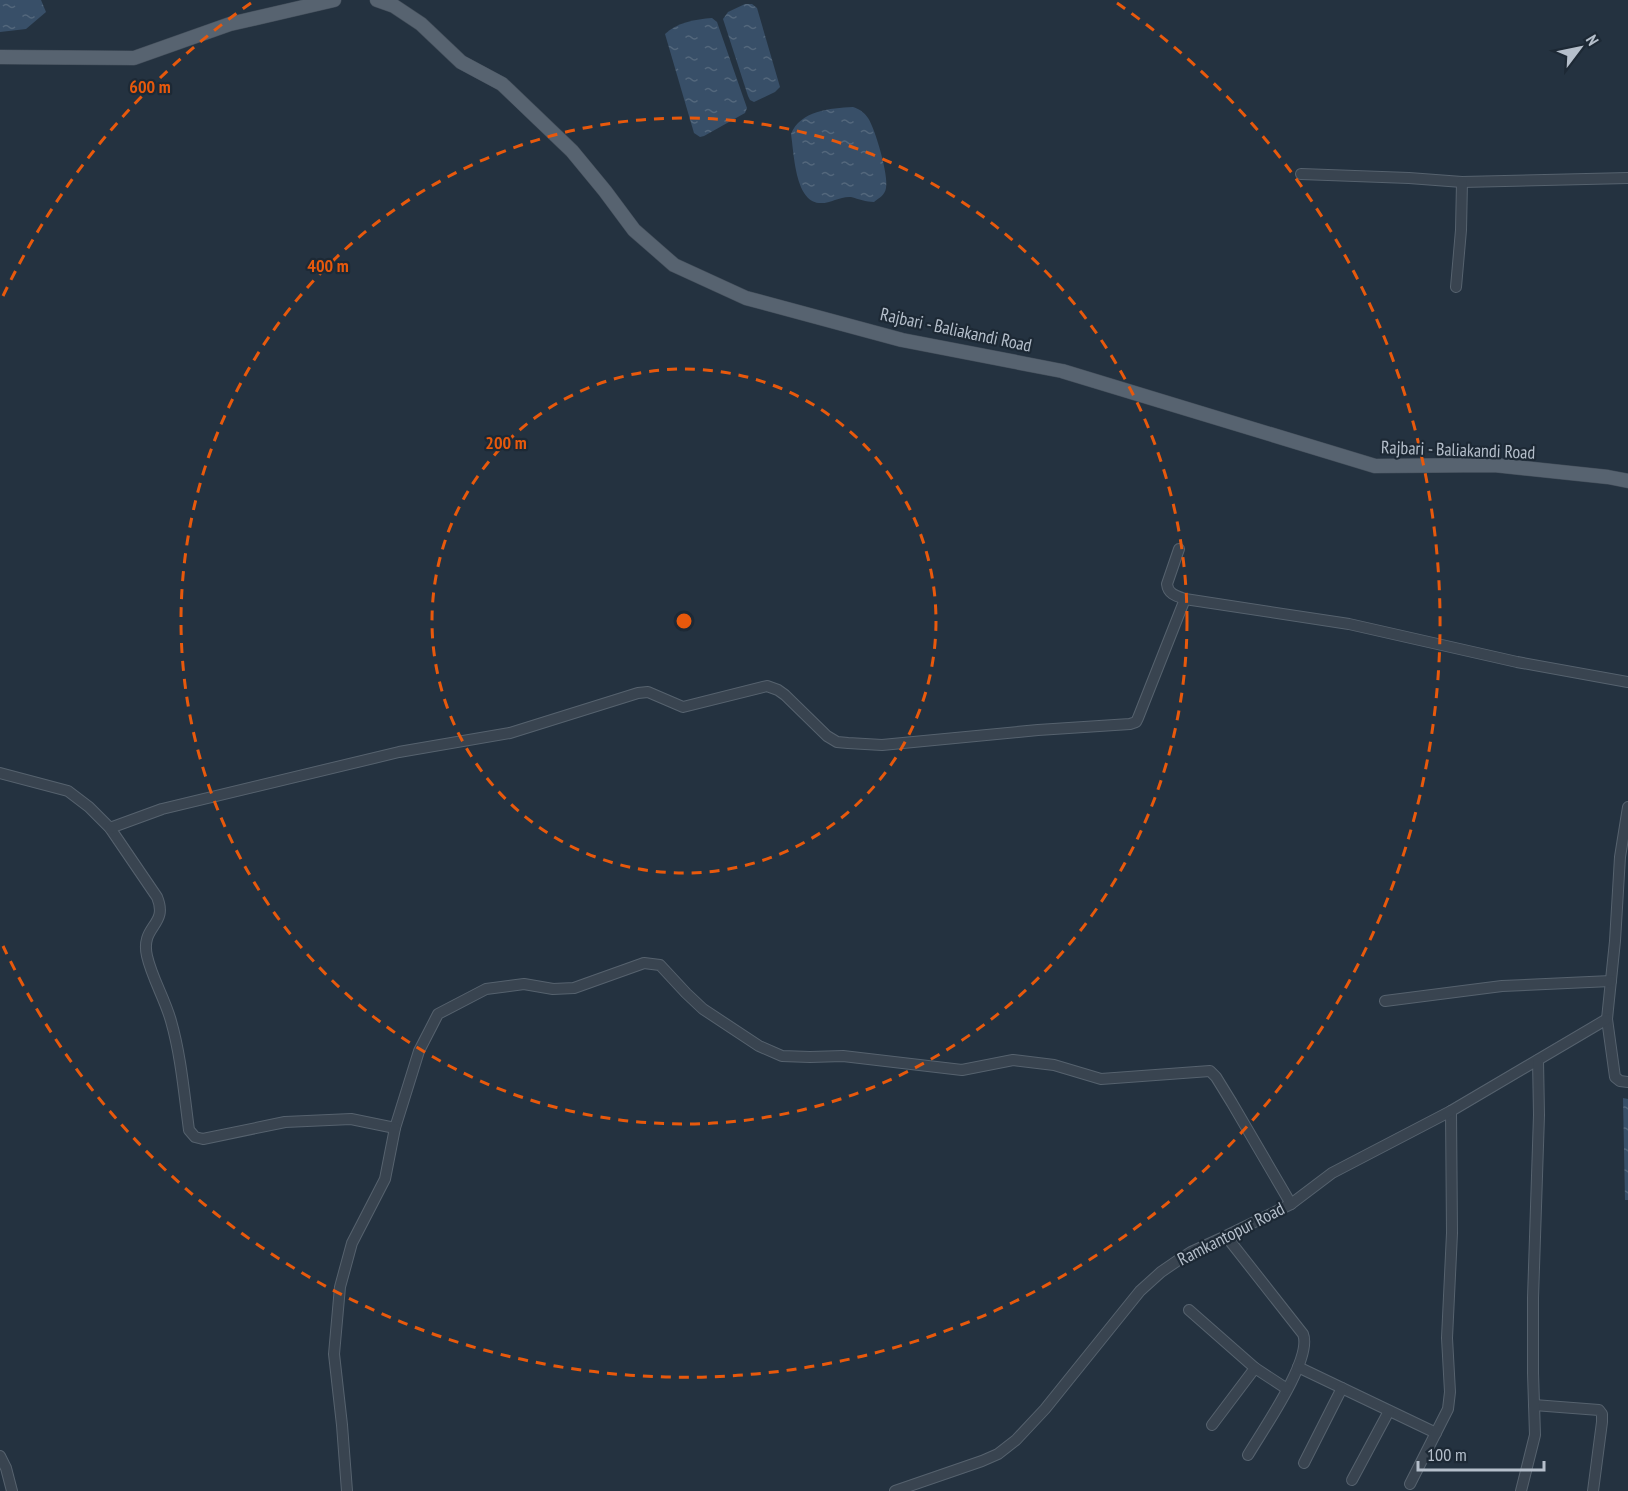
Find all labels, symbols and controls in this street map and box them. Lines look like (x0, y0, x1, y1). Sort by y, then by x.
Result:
north arrow (1550, 18, 1610, 78)
text: N (1582, 31, 1603, 49)
text: 600 m (129, 75, 171, 98)
text: 400 m (307, 254, 349, 277)
street label: Rajbari - Baliakandi Road (878, 302, 1034, 357)
text: 200 m (485, 431, 527, 454)
street label: Rajbari - Baliakandi Road (1380, 435, 1536, 464)
centre of rings (674, 611, 694, 631)
street label: Ramkantopur Road (1173, 1197, 1288, 1270)
scale bar (1418, 1434, 1544, 1472)
text: 100 m (1427, 1443, 1467, 1466)

